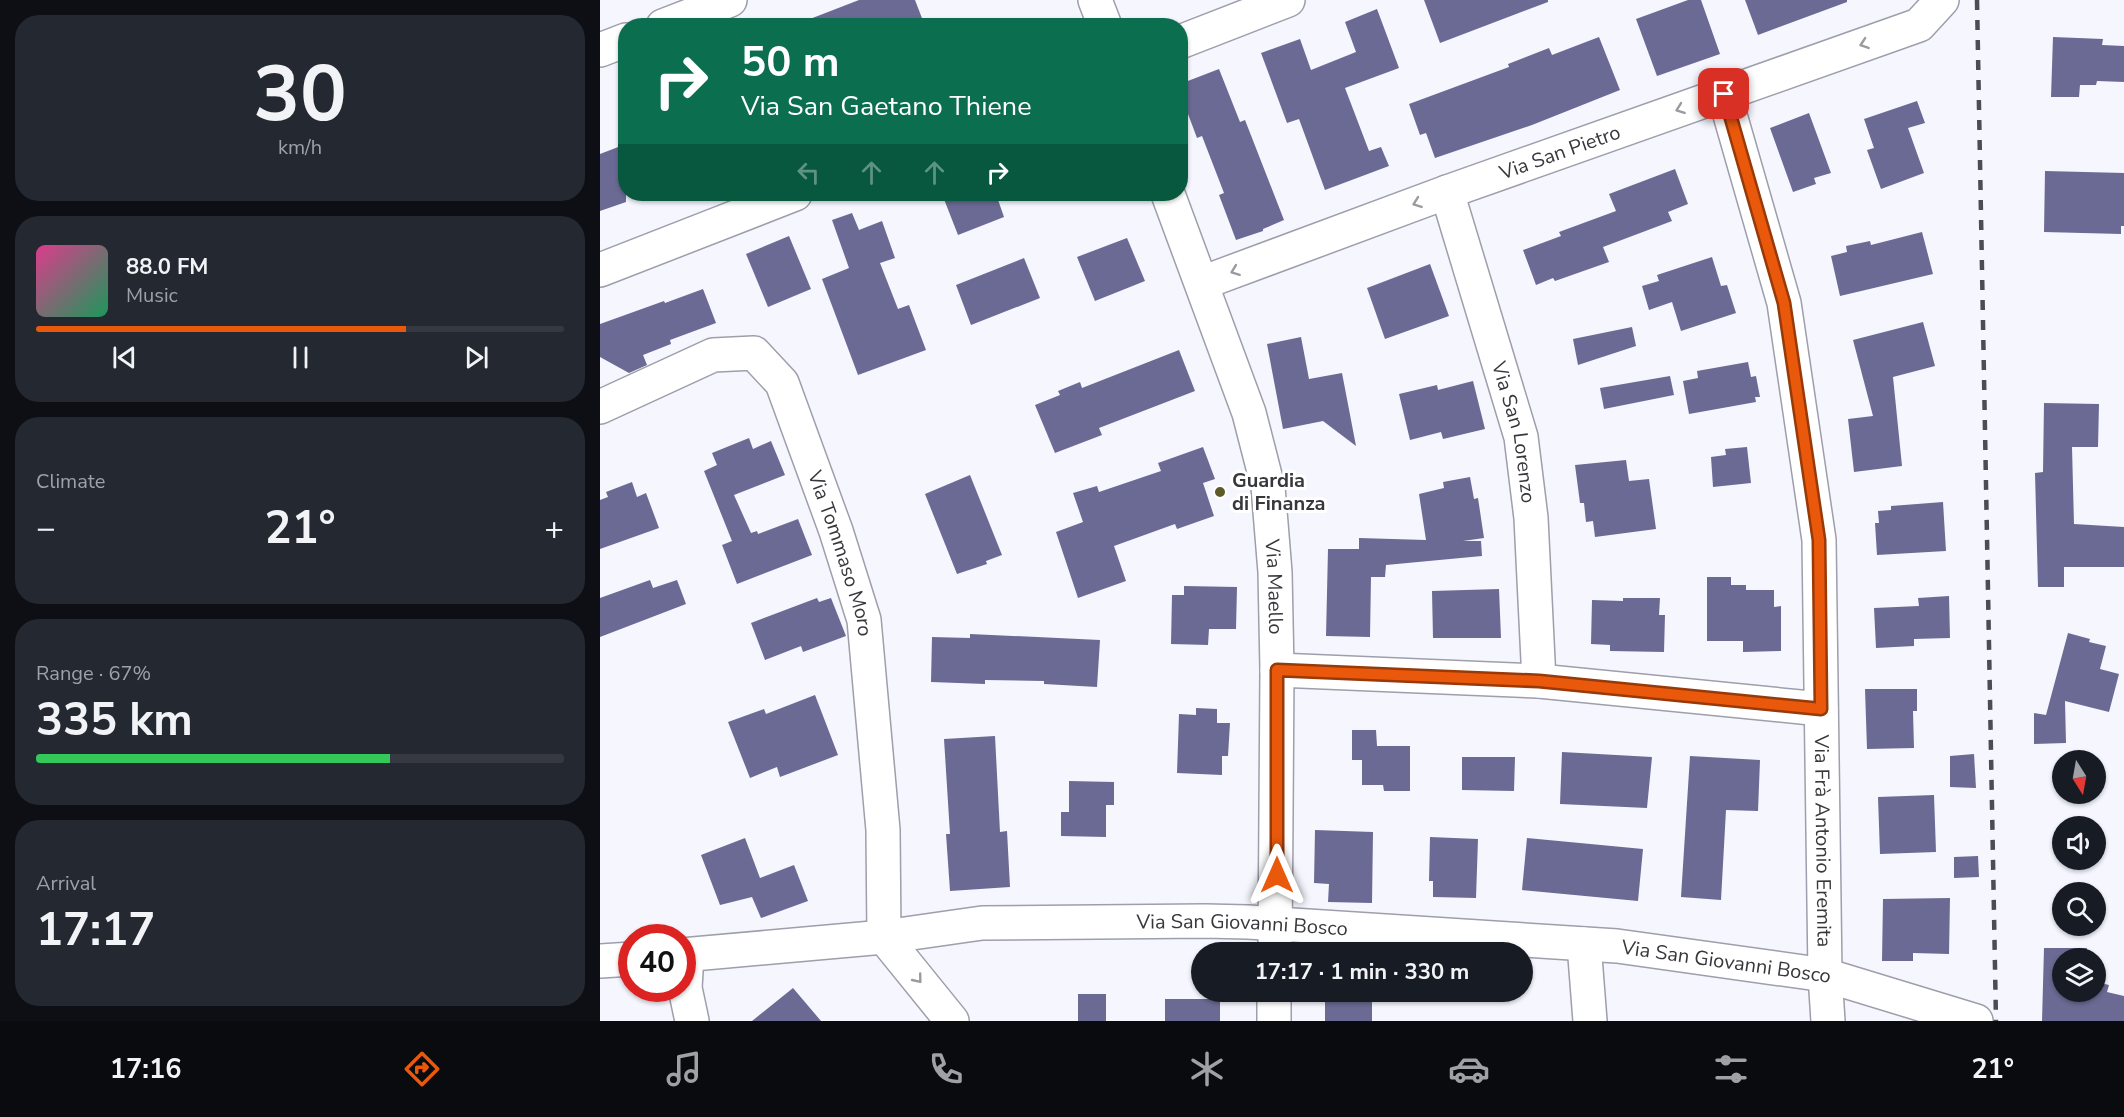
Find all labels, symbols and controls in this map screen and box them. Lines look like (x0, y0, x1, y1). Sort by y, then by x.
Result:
text: 50 m (741, 34, 840, 91)
one-way arrow (1859, 37, 1870, 50)
text: 30 (253, 41, 347, 148)
icon: right (642, 42, 720, 120)
pin (1698, 68, 1749, 119)
icon: arrive (1707, 77, 1740, 110)
text: Via San Gaetano Thiene (741, 88, 1032, 125)
one-way arrow (1675, 102, 1686, 115)
street label: Via San Pietro (1495, 118, 1624, 186)
text: km/h (278, 134, 322, 161)
icon: left (792, 156, 825, 189)
icon: ahead (855, 156, 888, 189)
icon: ahead (918, 156, 951, 189)
icon: right (981, 156, 1014, 189)
one-way arrow (1412, 195, 1423, 208)
text: 88.0 FM (126, 252, 208, 282)
one-way arrow (1230, 263, 1240, 276)
text: Music (126, 282, 178, 309)
icon: previous (108, 341, 141, 374)
icon: pause (284, 341, 317, 374)
icon: next (460, 341, 493, 374)
street label: Via San Lorenzo (1485, 357, 1543, 505)
street label: Via Tommaso Moro (801, 466, 879, 637)
place label: Guardia di Finanza (1232, 467, 1326, 517)
text: Climate (36, 468, 105, 495)
marker: Guardia di Finanza (1213, 485, 1227, 499)
text: 21° (264, 498, 336, 559)
text: − (36, 506, 56, 551)
text: + (544, 506, 564, 551)
street label: Via Maello (1259, 537, 1290, 635)
text: Range · 67% (36, 660, 151, 687)
text: 335 km (36, 690, 193, 751)
street label: Via Frà Antonio Eremita (1808, 733, 1838, 948)
north arrow (2052, 750, 2106, 804)
map controls (2052, 750, 2106, 1002)
button: sound (2052, 816, 2106, 870)
position arrow (1245, 843, 1309, 907)
text: Arrival (36, 870, 96, 897)
button: search (2052, 882, 2106, 936)
text: 17:17 (36, 900, 155, 961)
street label: Via San Giovanni Bosco (1135, 908, 1349, 942)
speed limit sign: 40 (618, 924, 696, 1002)
street label: Via San Giovanni Bosco (1619, 933, 1835, 990)
button: layers (2052, 948, 2106, 1002)
text: 17:17 · 1 min · 330 m (1255, 957, 1469, 987)
one-way arrow (911, 972, 922, 983)
icon: directions (401, 1048, 443, 1090)
icon: music (663, 1048, 705, 1090)
icon: phone (925, 1048, 967, 1090)
icon: climate (1186, 1048, 1228, 1090)
icon: car (1448, 1048, 1490, 1090)
icon: filters (1710, 1048, 1752, 1090)
text: 17:16 (110, 1051, 181, 1088)
text: 21° (1971, 1051, 2014, 1088)

